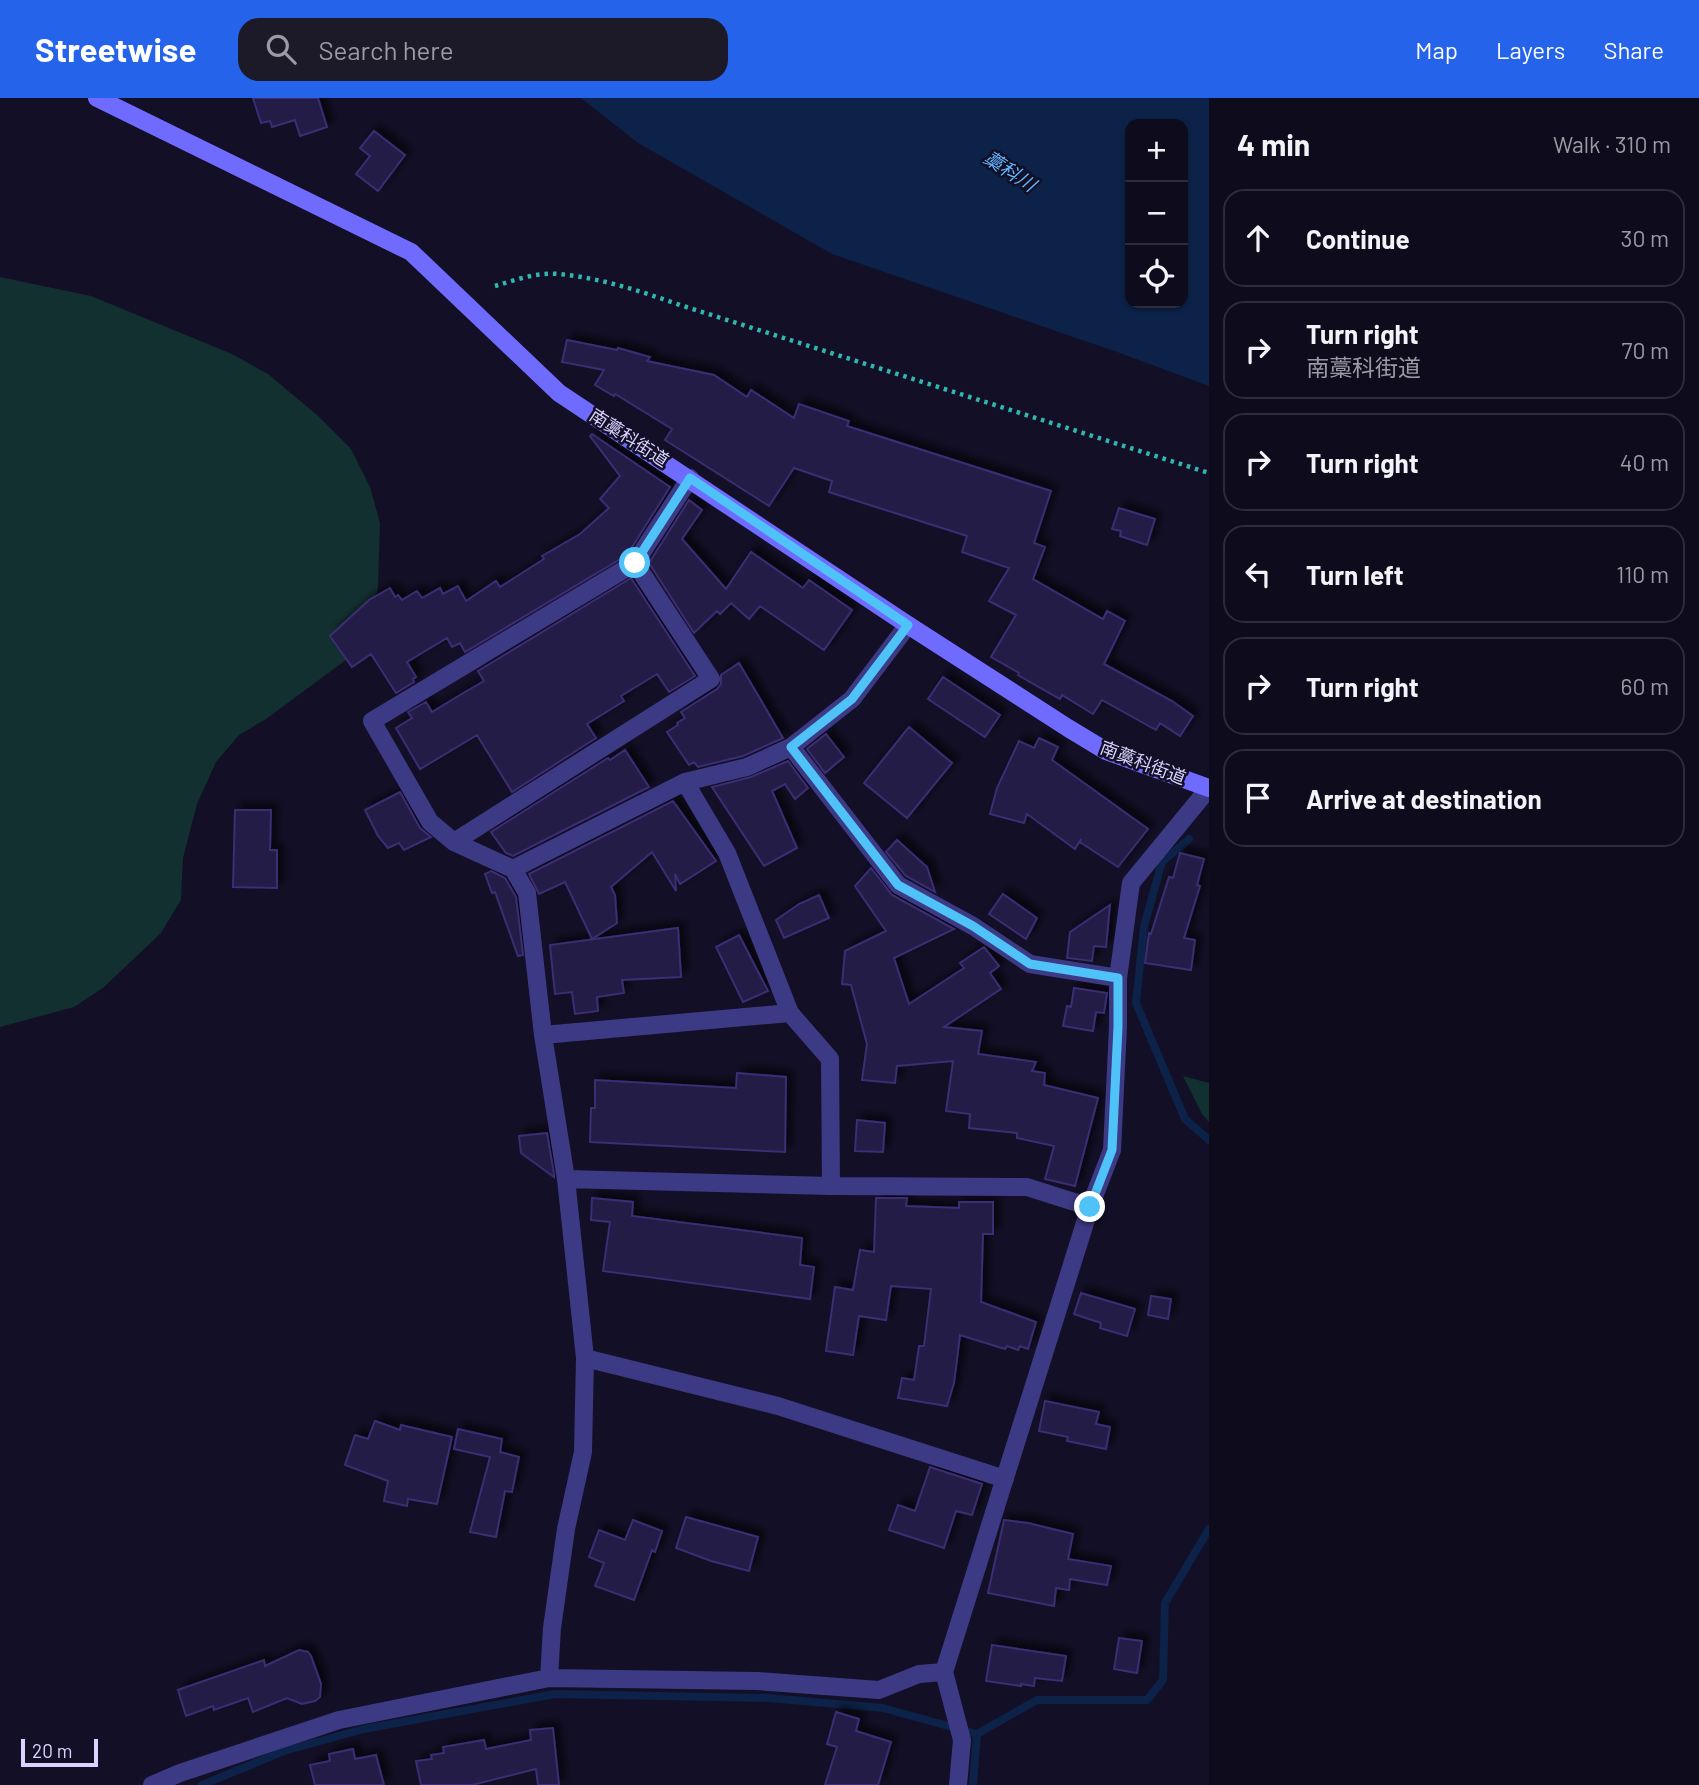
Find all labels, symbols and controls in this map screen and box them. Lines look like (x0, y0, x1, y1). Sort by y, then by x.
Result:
search box (238, 18, 728, 81)
text: Streetwise (35, 29, 196, 69)
icon: search (262, 30, 300, 68)
text: Search here (318, 34, 454, 65)
text: Map (1415, 35, 1458, 64)
text: Layers (1496, 35, 1565, 64)
text: Share (1603, 35, 1664, 64)
map controls (1125, 119, 1188, 308)
button: + (1125, 119, 1188, 182)
text: 4 min (1237, 126, 1310, 162)
text: Walk · 310 m (1553, 130, 1671, 158)
water label: 藁科川 (980, 145, 1042, 197)
button: − (1125, 182, 1188, 245)
icon: ahead (1239, 219, 1277, 257)
text: Continue (1306, 223, 1410, 254)
text: 30 m (1621, 224, 1669, 252)
button: locate (1125, 245, 1188, 308)
text: Turn right (1306, 318, 1419, 349)
icon: right (1239, 331, 1277, 369)
text: 70 m (1622, 336, 1669, 364)
text: 南藁科街道 (1306, 353, 1421, 381)
street label: 南藁科街道 (586, 403, 673, 471)
icon: right (1239, 443, 1277, 481)
text: Turn right (1306, 447, 1419, 478)
text: 40 m (1620, 448, 1669, 476)
route start (619, 547, 650, 578)
icon: left (1239, 555, 1277, 593)
text: Turn left (1306, 559, 1404, 590)
text: 110 m (1616, 560, 1669, 588)
icon: right (1239, 667, 1277, 705)
text: Turn right (1306, 671, 1419, 702)
text: 60 m (1621, 672, 1669, 700)
street label: 南藁科街道 (1097, 736, 1189, 788)
icon: arrive (1239, 779, 1277, 817)
text: Arrive at destination (1306, 783, 1542, 814)
route end (1074, 1191, 1105, 1222)
scale bar (21, 1736, 98, 1768)
text: 20 m (32, 1739, 72, 1762)

